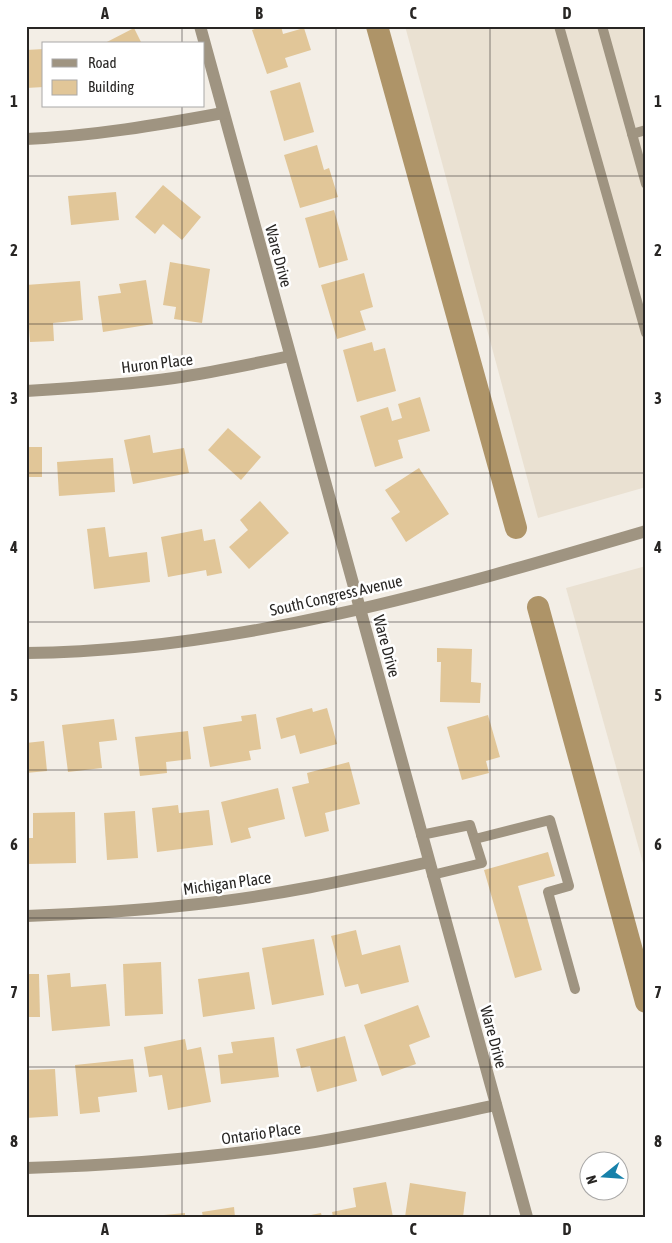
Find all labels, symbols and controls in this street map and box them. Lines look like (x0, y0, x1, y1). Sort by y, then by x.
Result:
text: A (100, 4, 109, 22)
text: B (255, 4, 263, 22)
text: C (409, 4, 417, 22)
text: D (563, 4, 572, 22)
legend (42, 42, 205, 108)
text: Road (88, 54, 117, 71)
text: Building (88, 78, 134, 95)
text: 1 (10, 92, 18, 110)
text: 1 (654, 92, 662, 110)
street label: Ware Drive (262, 223, 296, 289)
text: 2 (10, 241, 18, 259)
text: 2 (654, 241, 662, 259)
street label: Huron Place (120, 350, 194, 376)
text: 3 (10, 389, 18, 407)
text: 3 (654, 389, 662, 407)
text: 4 (9, 538, 18, 556)
text: 4 (653, 538, 662, 556)
street label: South Congress Avenue (268, 571, 404, 620)
street label: Ware Drive (370, 613, 404, 679)
text: 5 (10, 686, 18, 704)
text: 5 (654, 686, 662, 704)
text: 6 (10, 835, 18, 853)
text: 6 (654, 835, 662, 853)
street label: Michigan Place (182, 868, 272, 899)
text: 7 (10, 983, 18, 1001)
text: 7 (654, 983, 662, 1001)
street label: Ware Drive (477, 1004, 511, 1070)
street label: Ontario Place (220, 1119, 302, 1147)
text: 8 (10, 1132, 18, 1150)
text: 8 (654, 1132, 662, 1150)
north arrow (580, 1150, 630, 1200)
text: N (583, 1174, 600, 1186)
text: A (100, 1220, 109, 1238)
text: B (255, 1220, 263, 1238)
text: C (409, 1220, 417, 1238)
text: D (563, 1220, 572, 1238)

